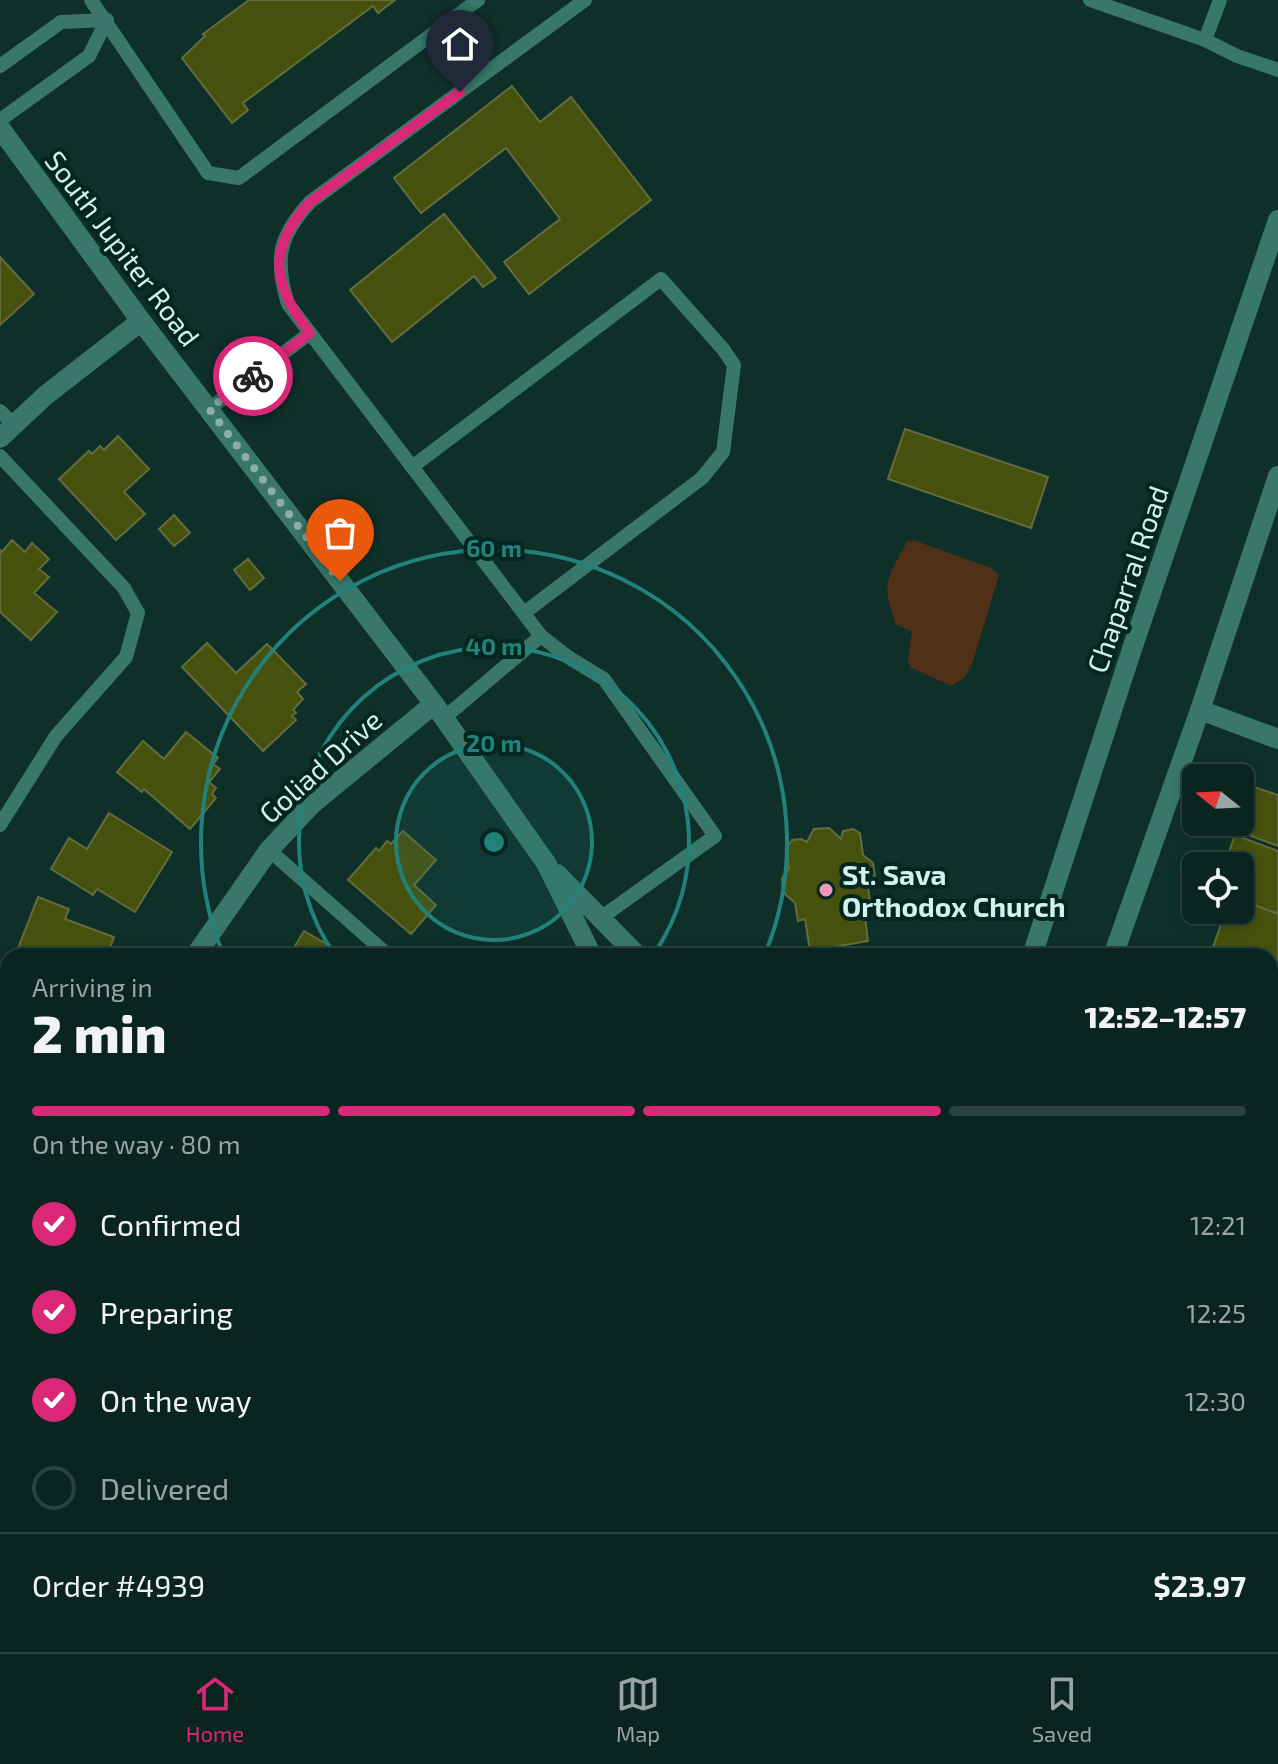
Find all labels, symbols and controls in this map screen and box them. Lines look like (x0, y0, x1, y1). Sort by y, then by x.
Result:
pin (426, 10, 494, 92)
icon: home (438, 22, 482, 66)
street label: South Jupiter Road (38, 144, 208, 352)
courier (213, 336, 293, 416)
icon: bike (231, 354, 275, 398)
street label: Chaparral Road (1079, 481, 1175, 677)
pin (306, 499, 374, 581)
icon: bag (318, 511, 362, 555)
text: 60 m (466, 533, 522, 562)
text: 40 m (466, 631, 522, 660)
street label: Goliad Drive (252, 702, 388, 830)
text: 20 m (466, 728, 522, 757)
north arrow (1182, 764, 1254, 836)
map controls (1182, 764, 1254, 924)
centre of rings (480, 828, 508, 856)
button: locate (1182, 852, 1254, 924)
place label: St. Sava Orthodox Church (842, 857, 1066, 923)
marker: St. Sava Orthodox Church (817, 881, 835, 899)
text: Arriving in (32, 971, 153, 1002)
text: 12:52–12:57 (1085, 998, 1246, 1034)
text: 2 min (32, 1001, 167, 1063)
text: On the way · 80 m (32, 1128, 241, 1159)
icon: check (32, 1202, 76, 1246)
text: Confirmed (100, 1206, 241, 1242)
text: 12:21 (1190, 1209, 1246, 1240)
icon: check (32, 1290, 76, 1334)
text: Preparing (100, 1294, 233, 1330)
text: 12:25 (1186, 1297, 1246, 1328)
icon: check (32, 1378, 76, 1422)
text: On the way (100, 1382, 252, 1418)
text: 12:30 (1185, 1385, 1246, 1416)
text: Delivered (100, 1470, 229, 1506)
text: Order #4939 (32, 1567, 205, 1603)
text: $23.97 (1153, 1567, 1246, 1603)
tab: Home (186, 1672, 244, 1746)
tab: Map (616, 1672, 660, 1746)
tab: Saved (1032, 1672, 1092, 1746)

